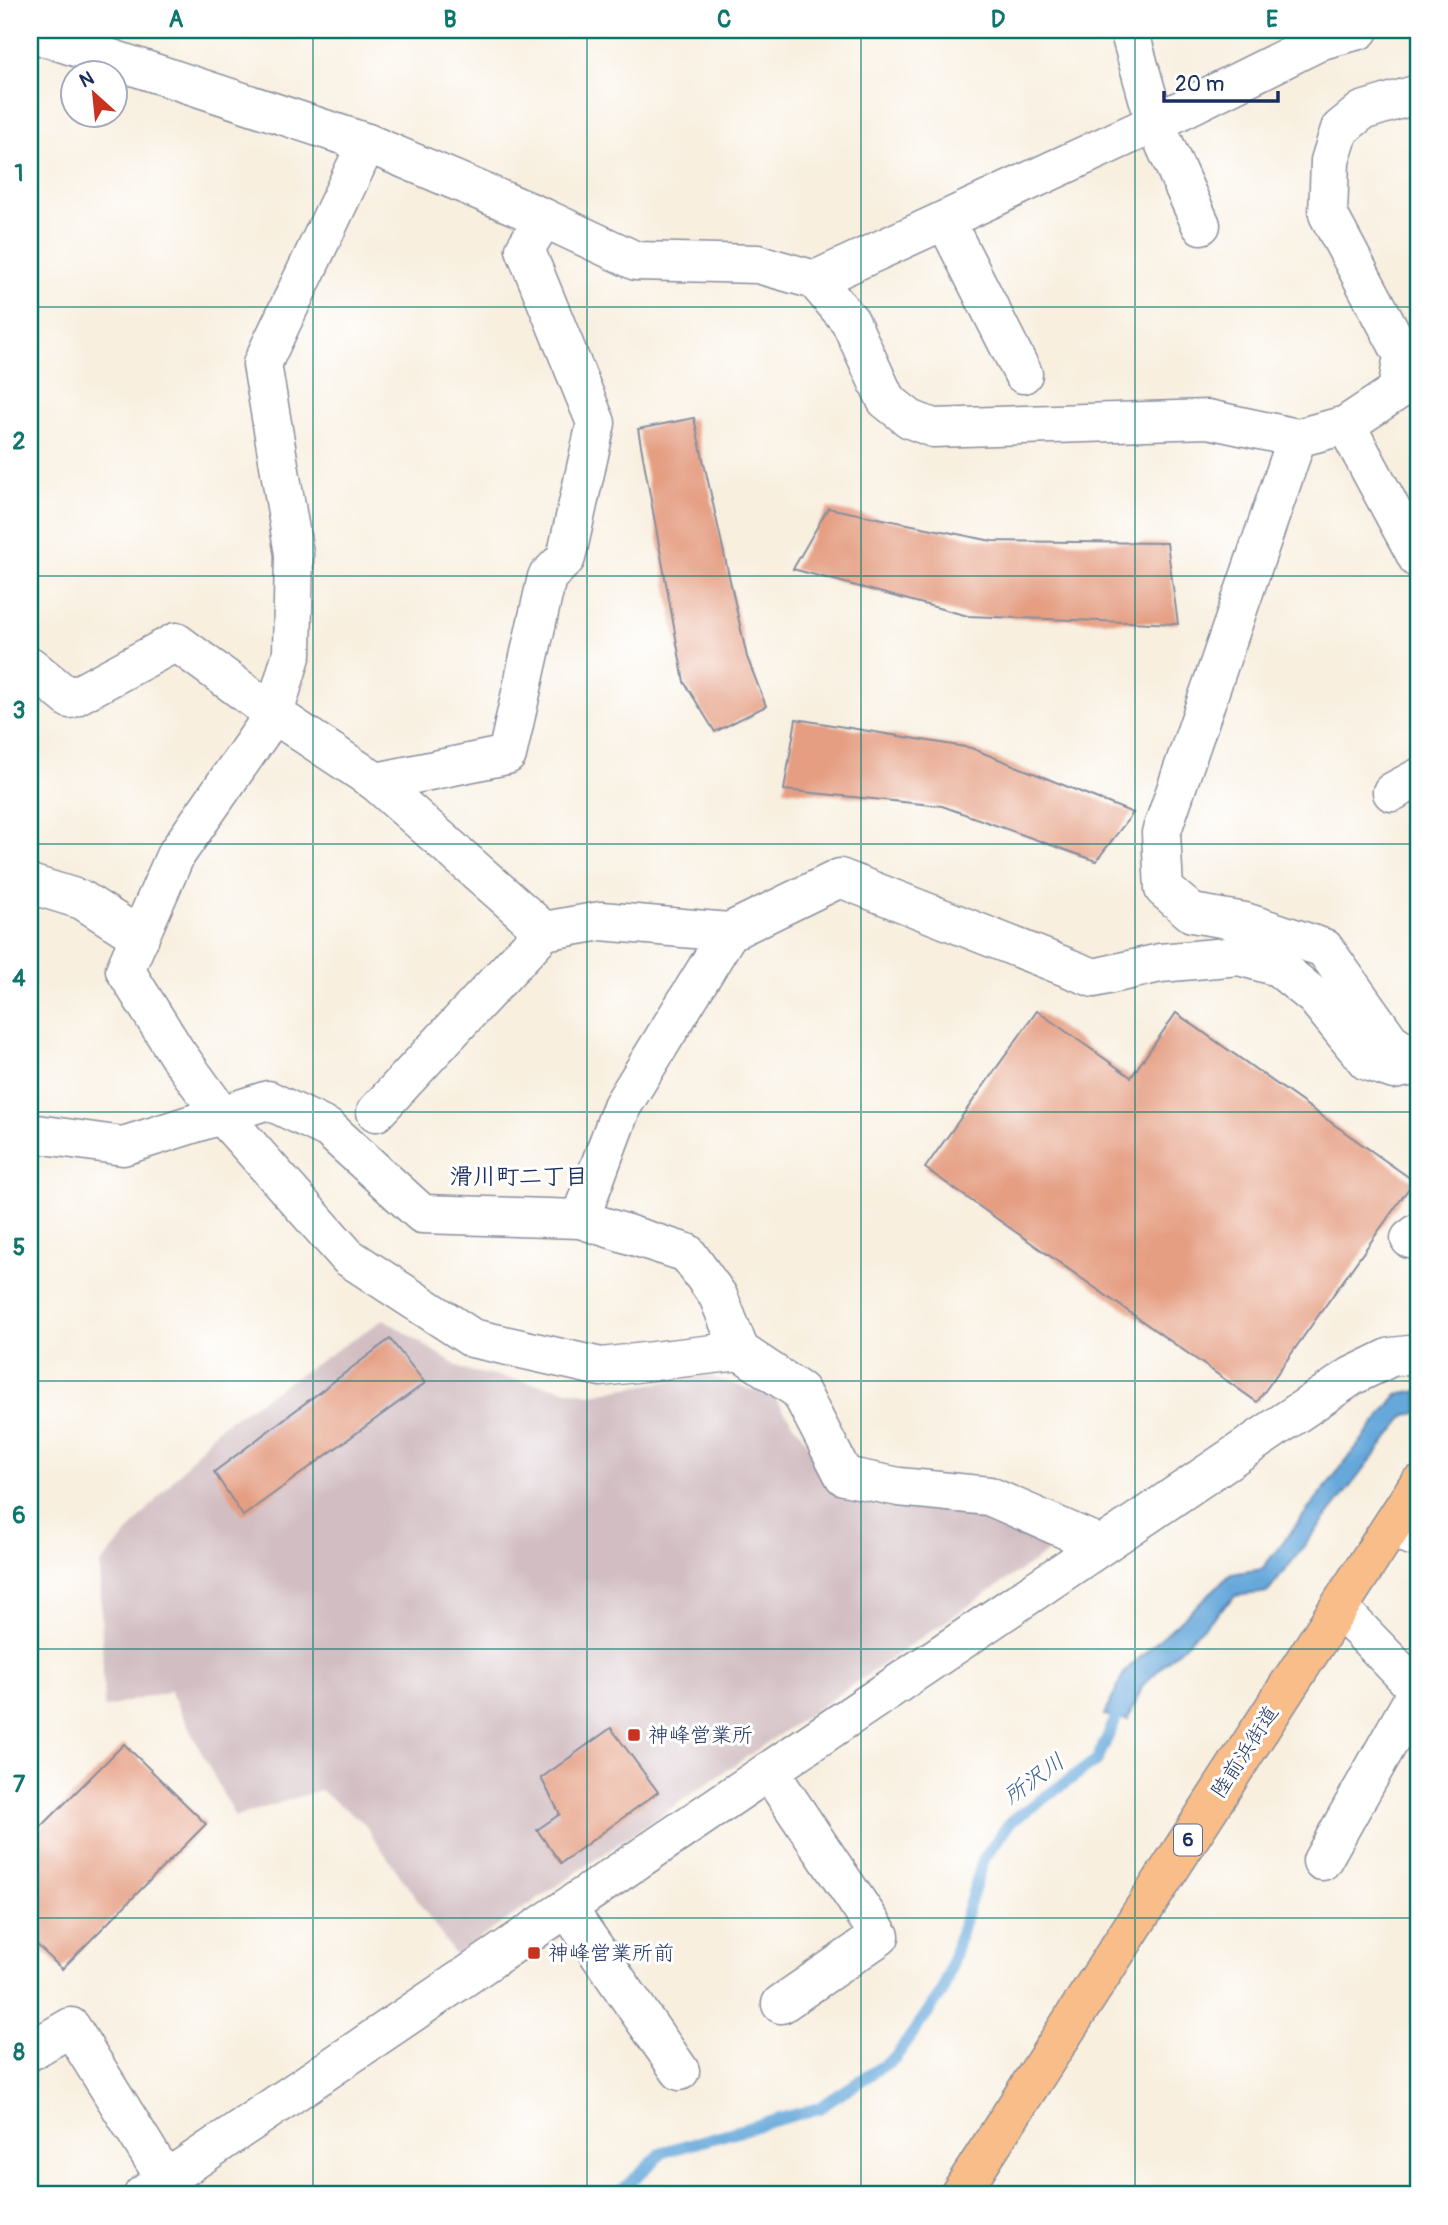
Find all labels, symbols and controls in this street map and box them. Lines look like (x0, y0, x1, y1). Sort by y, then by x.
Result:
text: A (169, 5, 184, 34)
text: B (443, 5, 457, 34)
text: C (717, 5, 731, 34)
text: D (991, 5, 1005, 34)
text: E (1266, 5, 1278, 34)
north arrow (60, 60, 130, 130)
scale bar (1164, 60, 1278, 104)
text: N (76, 66, 98, 93)
text: 20 m (1175, 71, 1224, 98)
text: 1 (15, 159, 24, 188)
text: 2 (13, 427, 26, 456)
text: 3 (13, 696, 25, 725)
text: 4 (12, 964, 26, 993)
district label: 滑川町二丁目 (450, 1162, 588, 1191)
text: 5 (13, 1233, 25, 1262)
text: 6 (12, 1501, 26, 1530)
street label: 陸前浜街道 (1205, 1701, 1285, 1803)
place label: 神峰営業所 (648, 1722, 753, 1749)
marker: 神峰営業所 (626, 1727, 642, 1743)
water label: 所沢川 (998, 1747, 1070, 1811)
text: 7 (13, 1770, 26, 1799)
road number: 6 (1174, 1824, 1202, 1856)
place label: 神峰営業所前 (548, 1940, 674, 1967)
marker: 神峰営業所前 (526, 1945, 542, 1961)
text: 8 (13, 2038, 25, 2067)

